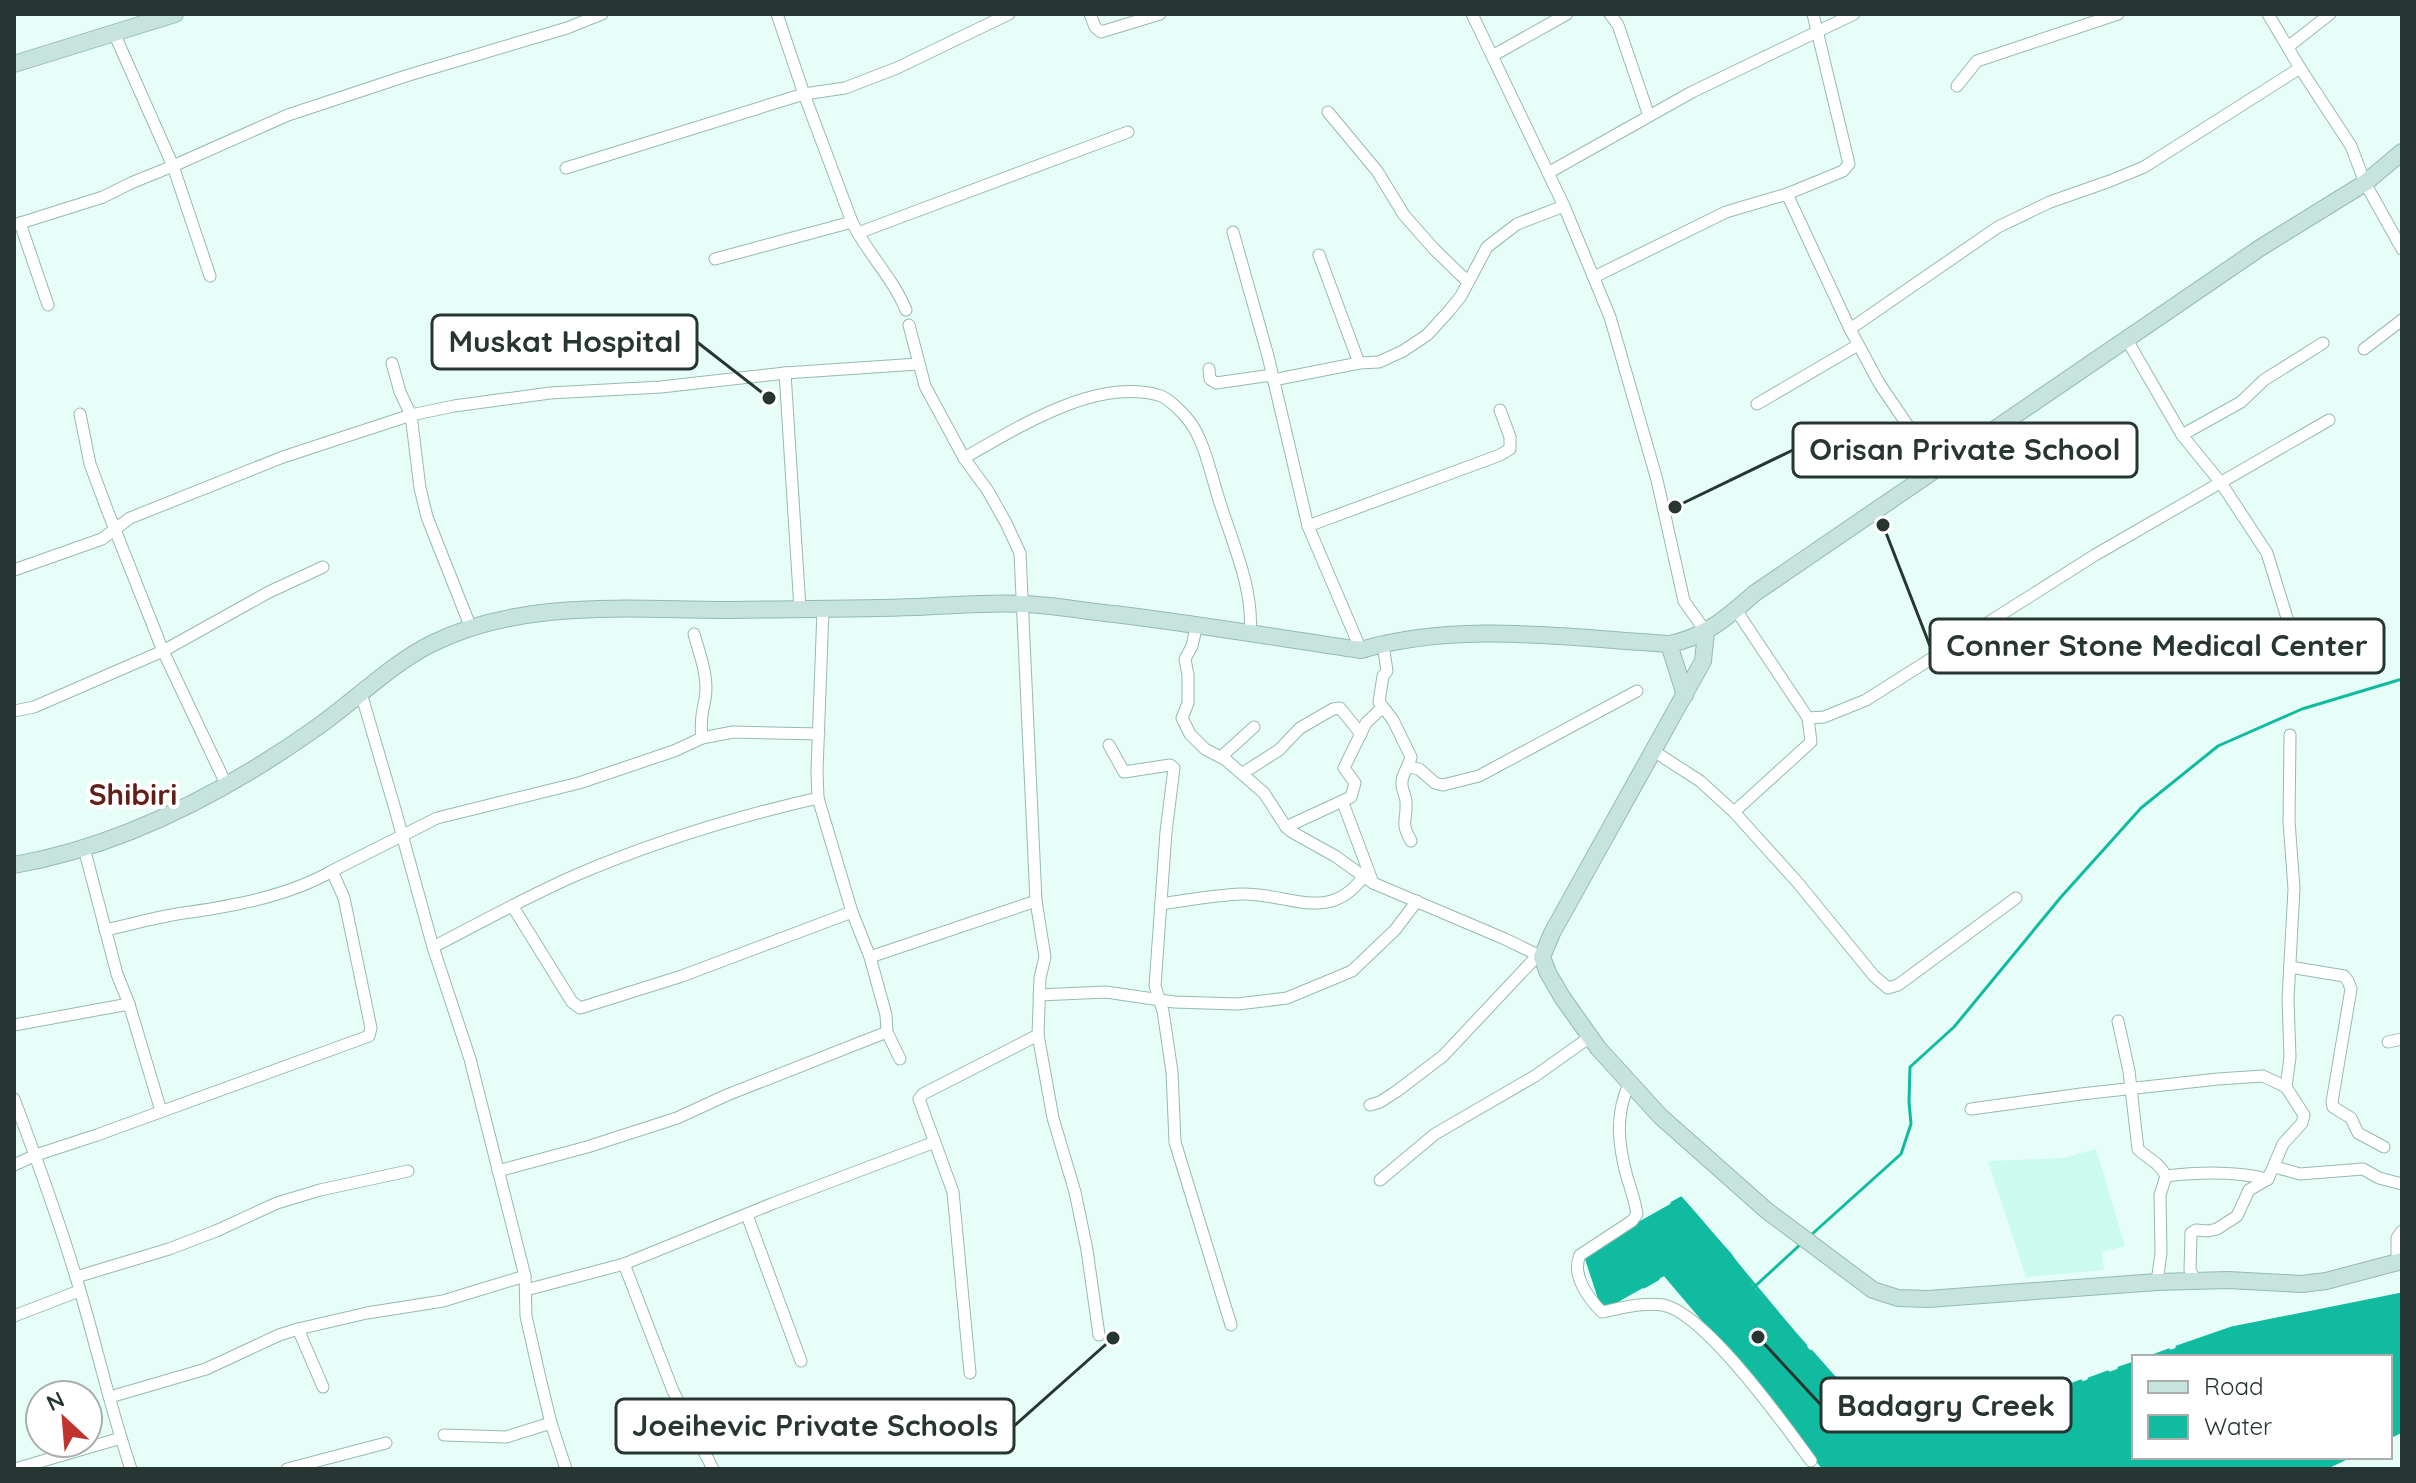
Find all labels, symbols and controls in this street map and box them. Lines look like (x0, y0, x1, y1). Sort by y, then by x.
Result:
callout: Muskat Hospital (432, 315, 697, 369)
text: Muskat Hospital (449, 322, 681, 360)
callout: Orisan Private School (1793, 423, 2137, 477)
text: Orisan Private School (1809, 430, 2121, 468)
callout: Conner Stone Medical Center (1930, 619, 2384, 673)
text: Conner Stone Medical Center (1946, 626, 2368, 664)
district label: Shibiri (89, 775, 177, 813)
legend (2132, 1355, 2392, 1459)
text: Road (2204, 1371, 2264, 1401)
callout: Badagry Creek (1821, 1378, 2071, 1432)
north arrow (24, 1379, 104, 1459)
text: N (42, 1385, 69, 1417)
text: Badagry Creek (1837, 1386, 2055, 1424)
callout: Joeihevic Private Schools (616, 1399, 1014, 1453)
text: Joeihevic Private Schools (632, 1406, 998, 1444)
text: Water (2204, 1411, 2272, 1441)

